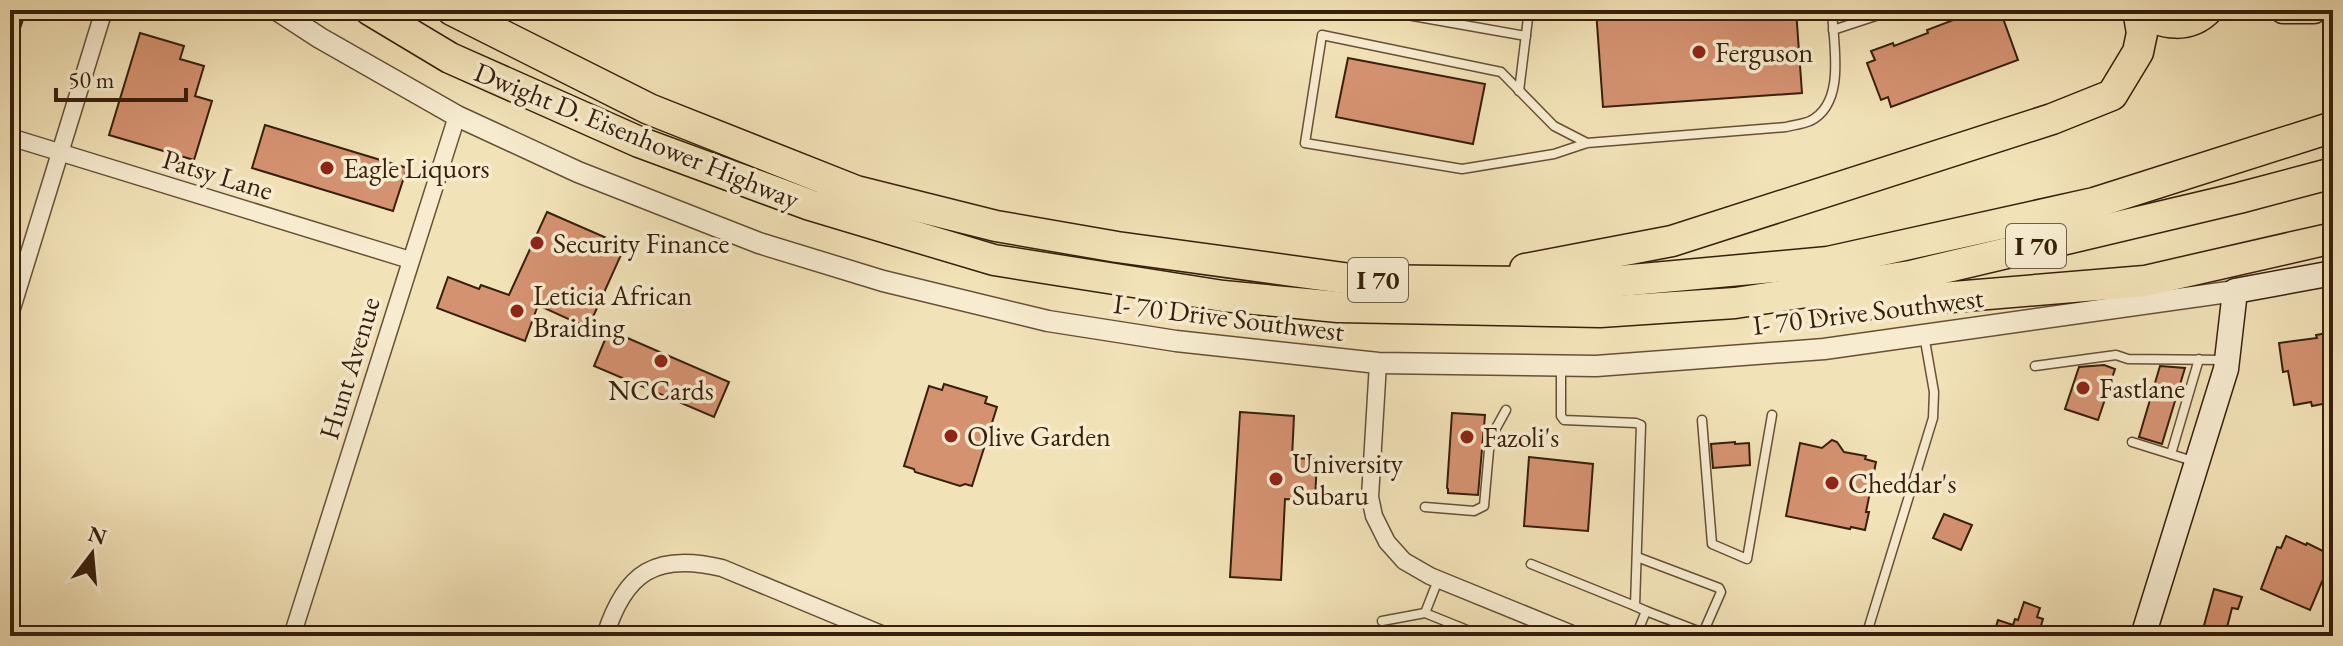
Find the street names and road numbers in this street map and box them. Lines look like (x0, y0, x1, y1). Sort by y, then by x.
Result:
street label: Dwight D. Eisenhower Highway (469, 53, 805, 217)
street label: Patsy Lane (158, 140, 278, 208)
road number: I 70 (2006, 224, 2066, 268)
road number: I 70 (1348, 258, 1408, 302)
street label: I- 70 Drive Southwest (1751, 279, 1986, 343)
street label: I- 70 Drive Southwest (1112, 285, 1347, 349)
street label: Hunt Avenue (310, 292, 388, 444)

